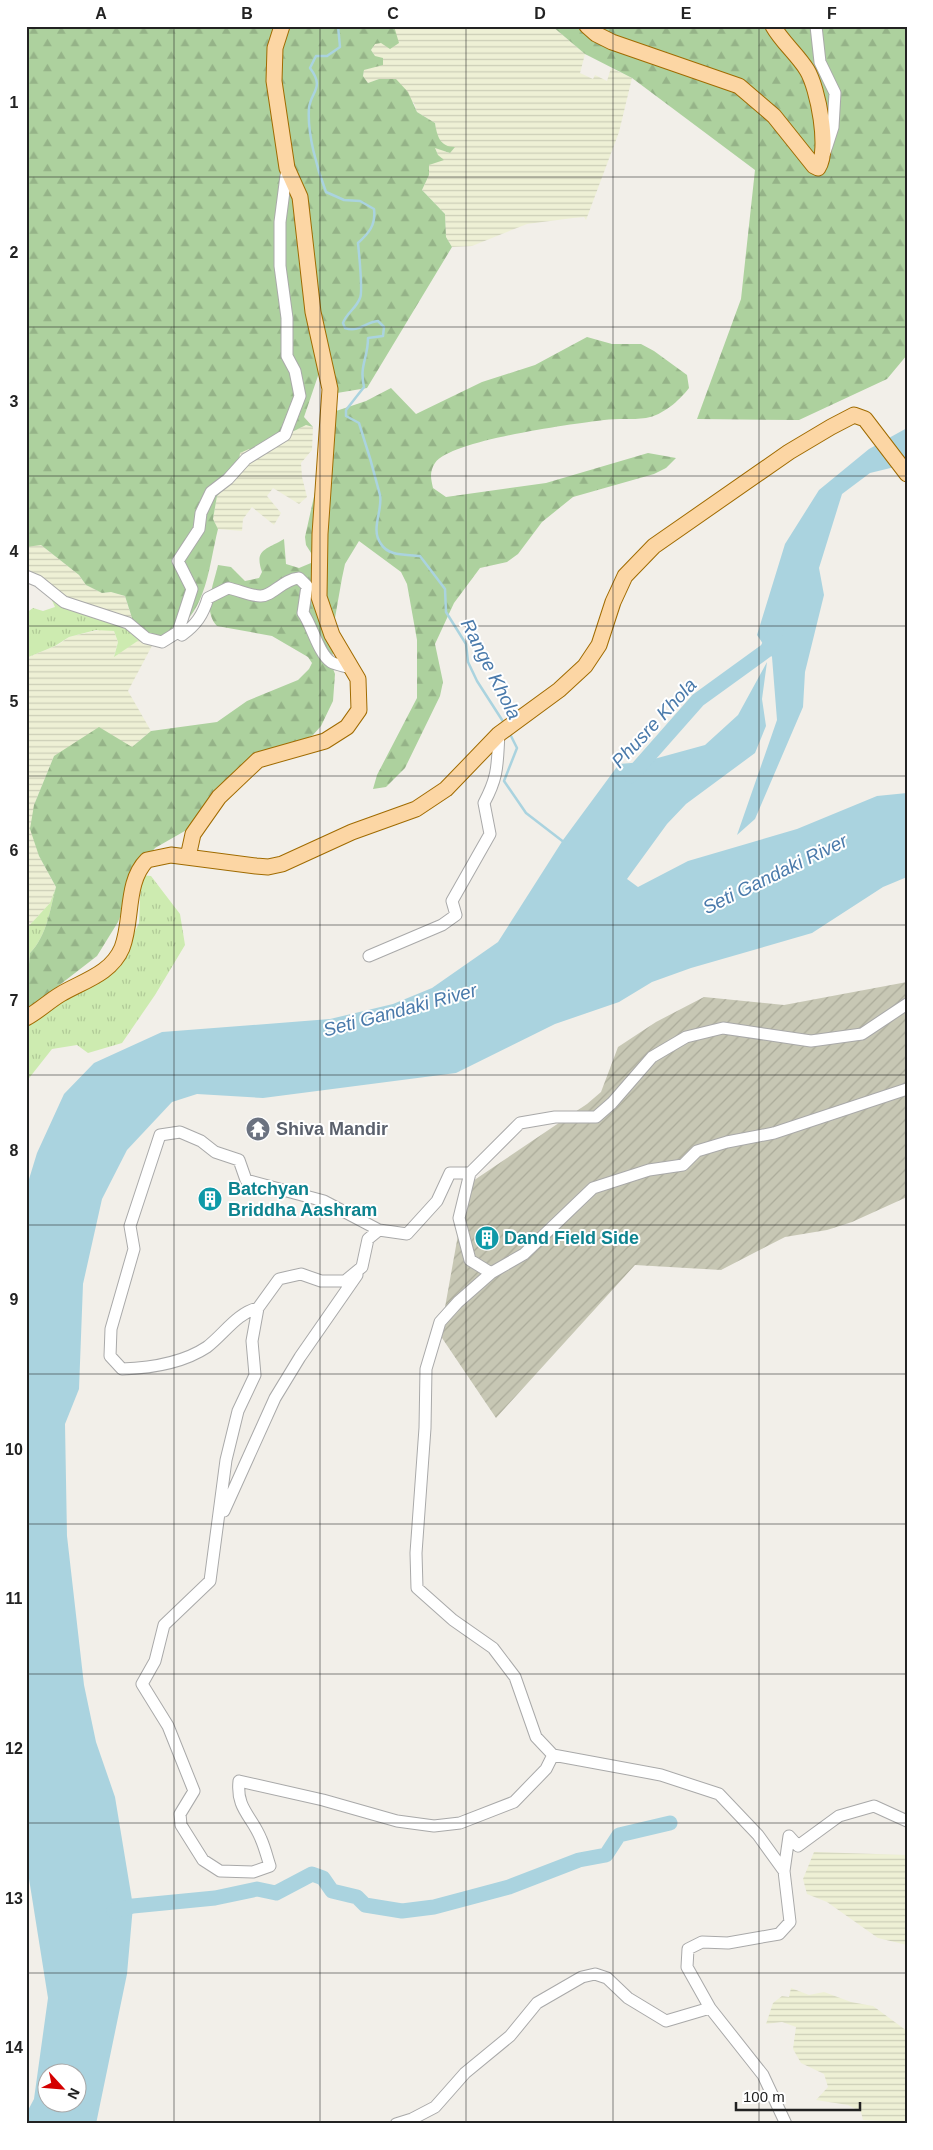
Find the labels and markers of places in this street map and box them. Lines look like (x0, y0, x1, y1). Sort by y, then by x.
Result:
temple icon: Shiva Mandir (245, 1116, 271, 1142)
place label: Shiva Mandir (276, 1119, 388, 1139)
place label: Batchyan Briddha Aashram (228, 1179, 377, 1220)
building icon: Batchyan Briddha Aashram (197, 1186, 223, 1212)
building icon: Dand Field Side (474, 1225, 500, 1251)
place label: Dand Field Side (504, 1228, 639, 1248)

